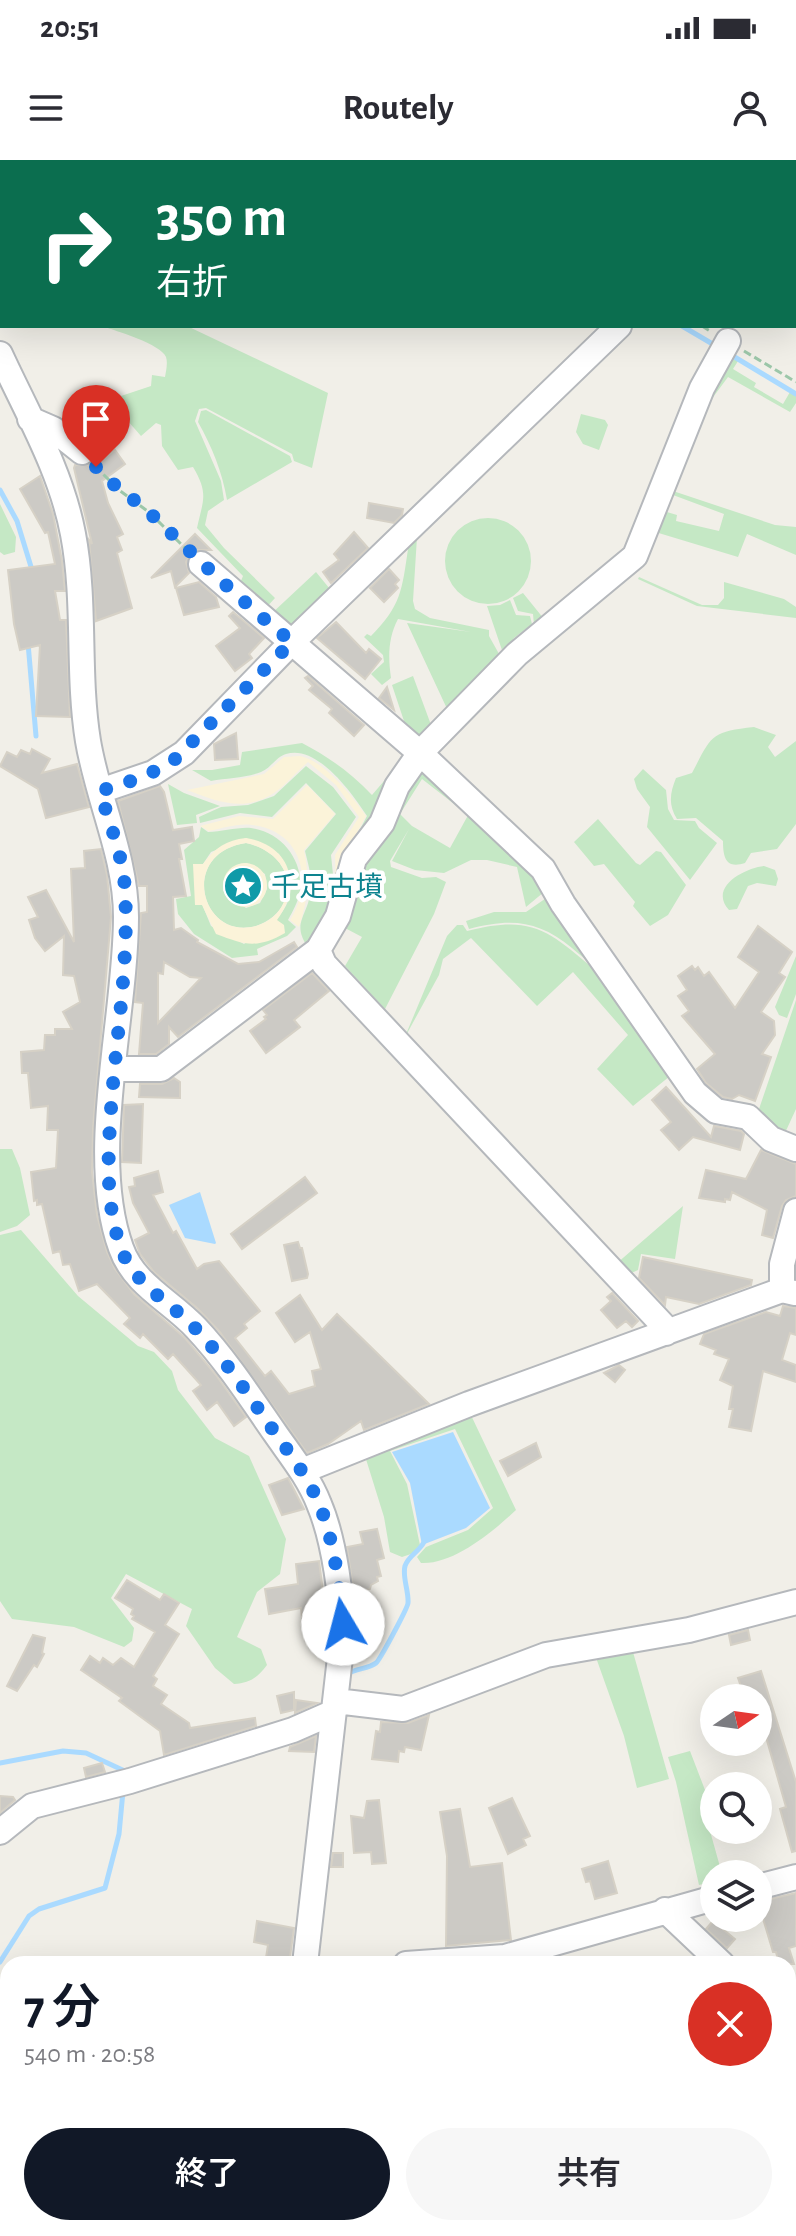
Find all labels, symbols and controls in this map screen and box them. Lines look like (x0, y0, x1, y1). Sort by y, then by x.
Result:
text: 20:51 (40, 13, 100, 43)
icon: menu (24, 86, 68, 130)
icon: person (728, 86, 772, 130)
text: Routely (343, 90, 453, 126)
text: 350 m (156, 190, 287, 246)
icon: right (24, 192, 128, 296)
text: 右折 (156, 265, 228, 301)
pin (62, 385, 130, 467)
icon: arrive (74, 397, 118, 441)
place icon: 千足古墳 (222, 865, 264, 907)
place label: 千足古墳 (271, 872, 383, 902)
position arrow (301, 1582, 385, 1666)
north arrow (700, 1684, 772, 1756)
map controls (700, 1684, 772, 1932)
button: search (700, 1772, 772, 1844)
button: layers (700, 1860, 772, 1932)
button: close (688, 1982, 772, 2066)
text: 7 分 (24, 1985, 100, 2033)
text: 540 m · 20:58 (24, 2041, 155, 2067)
button: 終了 (24, 2128, 390, 2220)
button: 共有 (406, 2128, 772, 2220)

